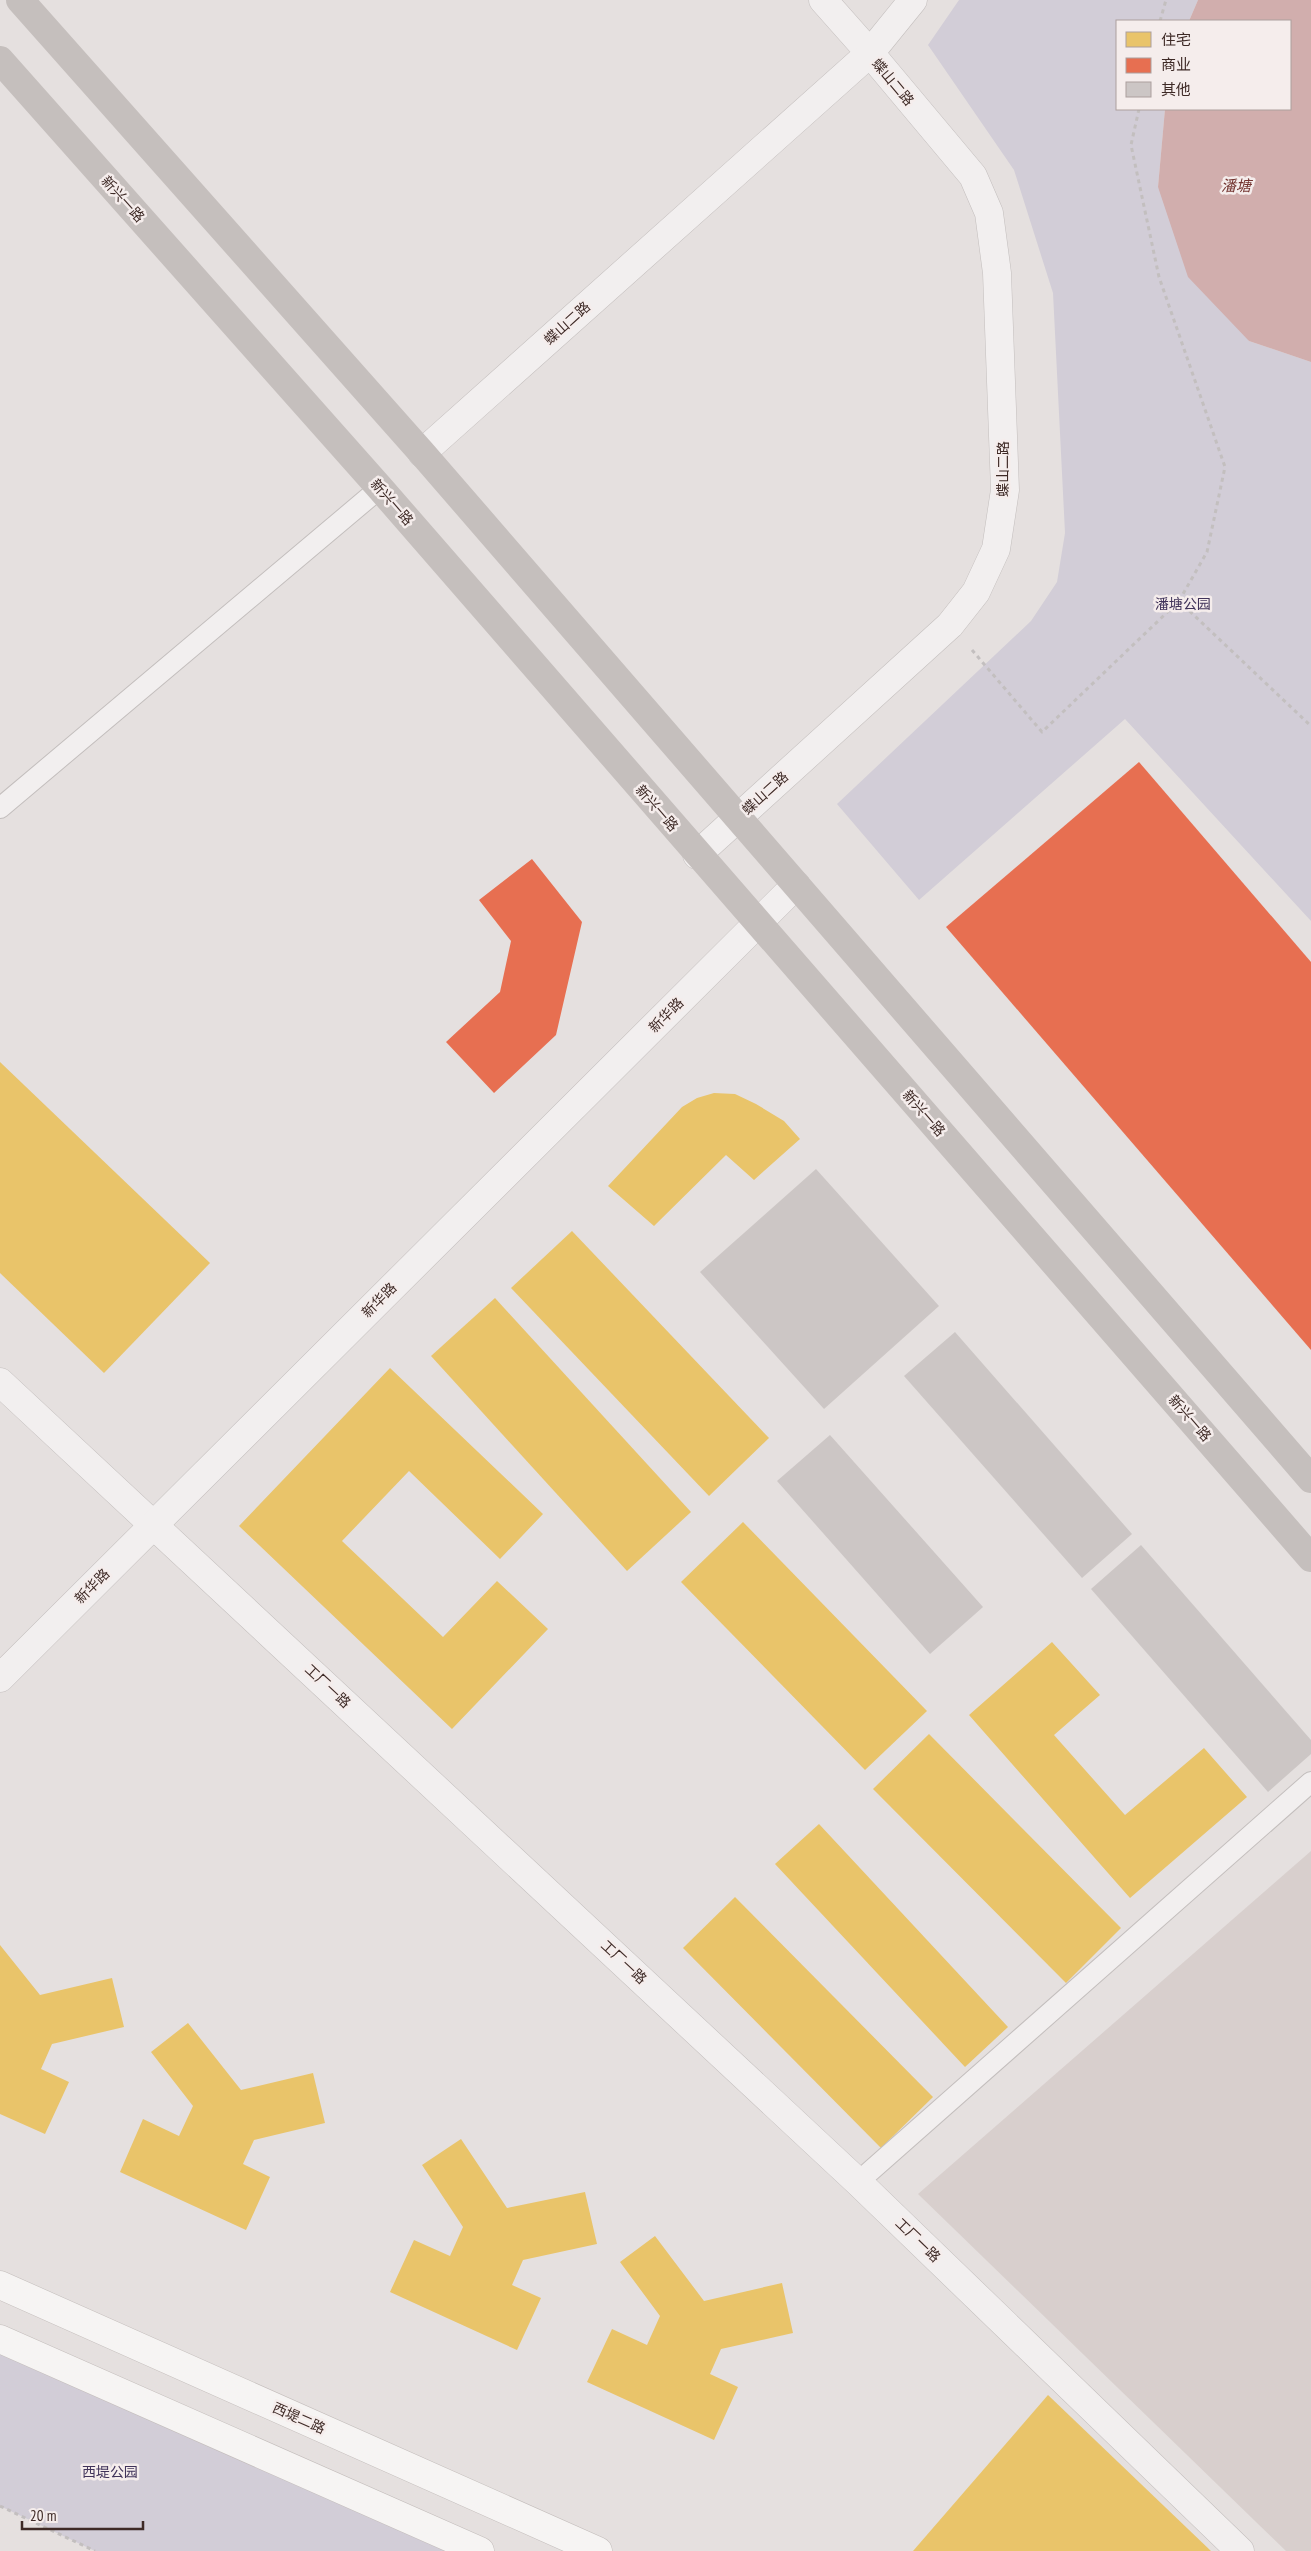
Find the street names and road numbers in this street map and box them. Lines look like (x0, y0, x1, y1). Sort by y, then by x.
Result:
street label: 蝶山二路 (868, 55, 918, 109)
street label: 新兴一路 (98, 172, 148, 226)
street label: 蝶山二路 (540, 298, 594, 348)
street label: 蝶山二路 (994, 441, 1012, 497)
street label: 新兴一路 (367, 475, 417, 529)
street label: 蝶山二路 (738, 768, 792, 818)
street label: 新兴一路 (632, 781, 682, 835)
street label: 新华路 (645, 994, 687, 1036)
street label: 新兴一路 (899, 1086, 949, 1140)
street label: 新华路 (358, 1279, 400, 1321)
street label: 新兴一路 (1165, 1391, 1215, 1445)
street label: 新华路 (71, 1565, 113, 1607)
street label: 工厂一路 (301, 1660, 355, 1712)
street label: 工厂一路 (597, 1936, 651, 1988)
street label: 工厂一路 (892, 2214, 944, 2266)
street label: 西堤二路 (270, 2398, 328, 2438)

